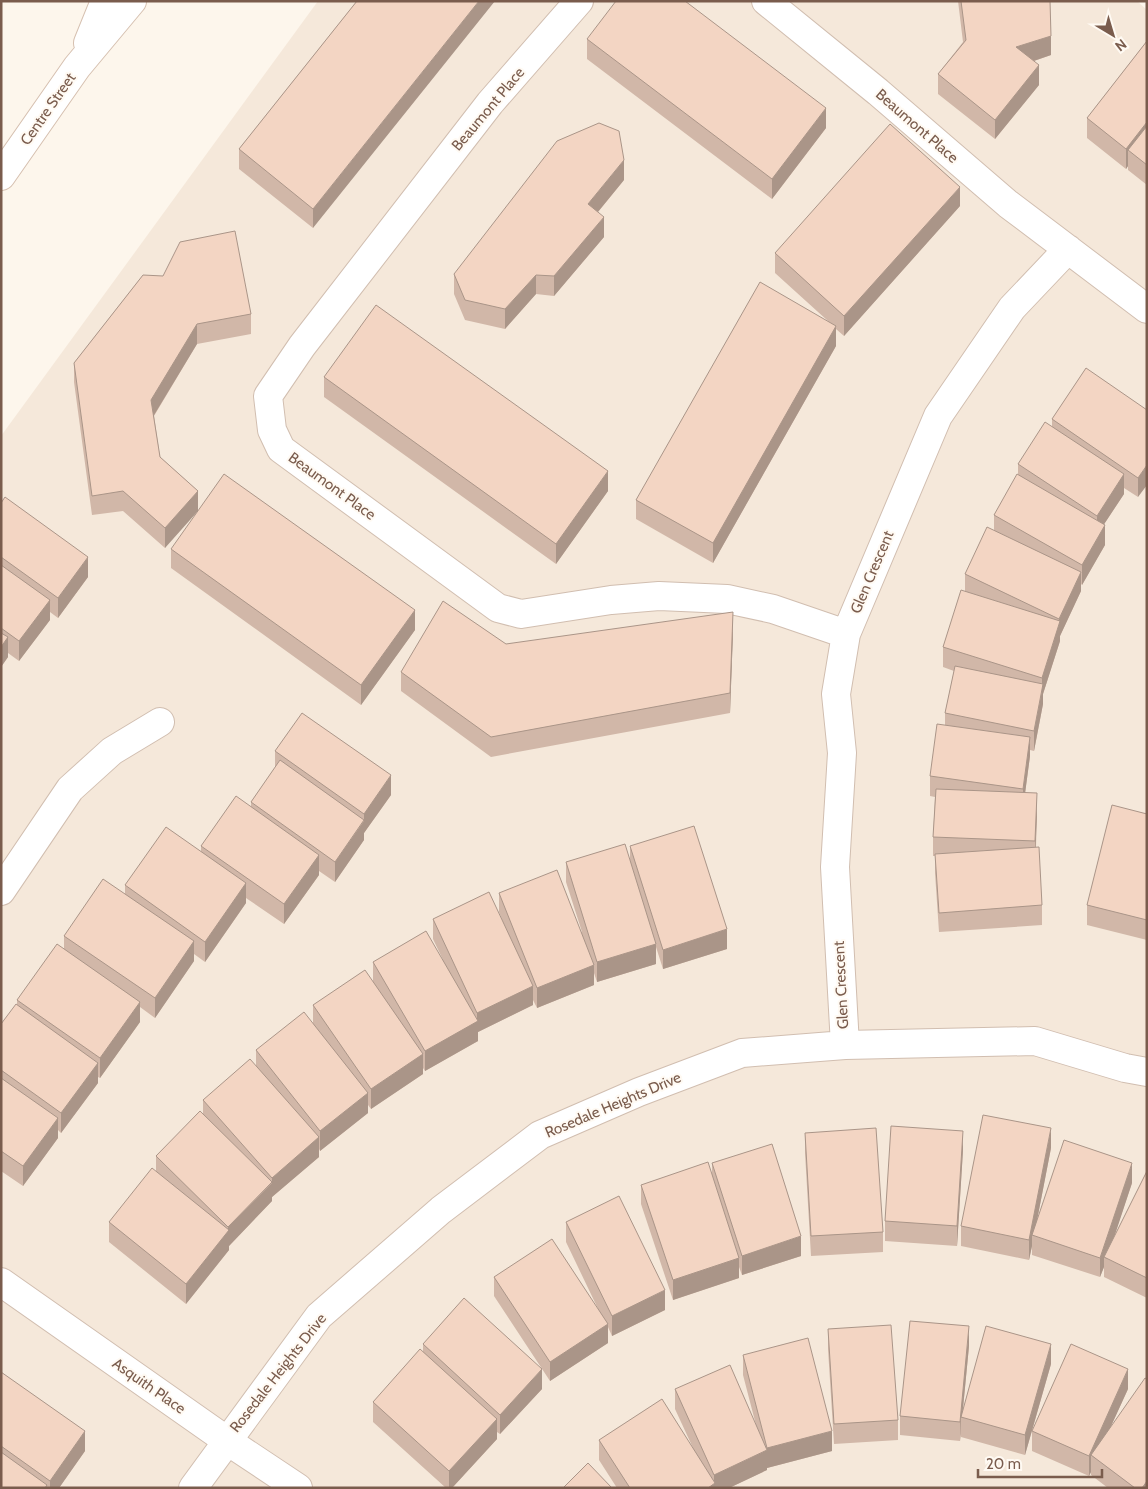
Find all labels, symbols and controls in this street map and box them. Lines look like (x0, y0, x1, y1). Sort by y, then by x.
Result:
north arrow (1088, 10, 1138, 60)
text: N (1112, 35, 1130, 55)
street label: Beaumont Place (448, 63, 528, 154)
street label: Centre Street (16, 69, 80, 149)
street label: Beaumont Place (872, 85, 962, 167)
street label: Beaumont Place (285, 448, 379, 524)
street label: Glen Crescent (846, 528, 898, 616)
street label: Glen Crescent (830, 941, 852, 1029)
street label: Rosedale Heights Drive (542, 1068, 684, 1142)
street label: Rosedale Heights Drive (226, 1310, 330, 1436)
street label: Asquith Place (109, 1354, 189, 1418)
scale bar (978, 1446, 1102, 1478)
text: 20 m (986, 1455, 1021, 1473)

